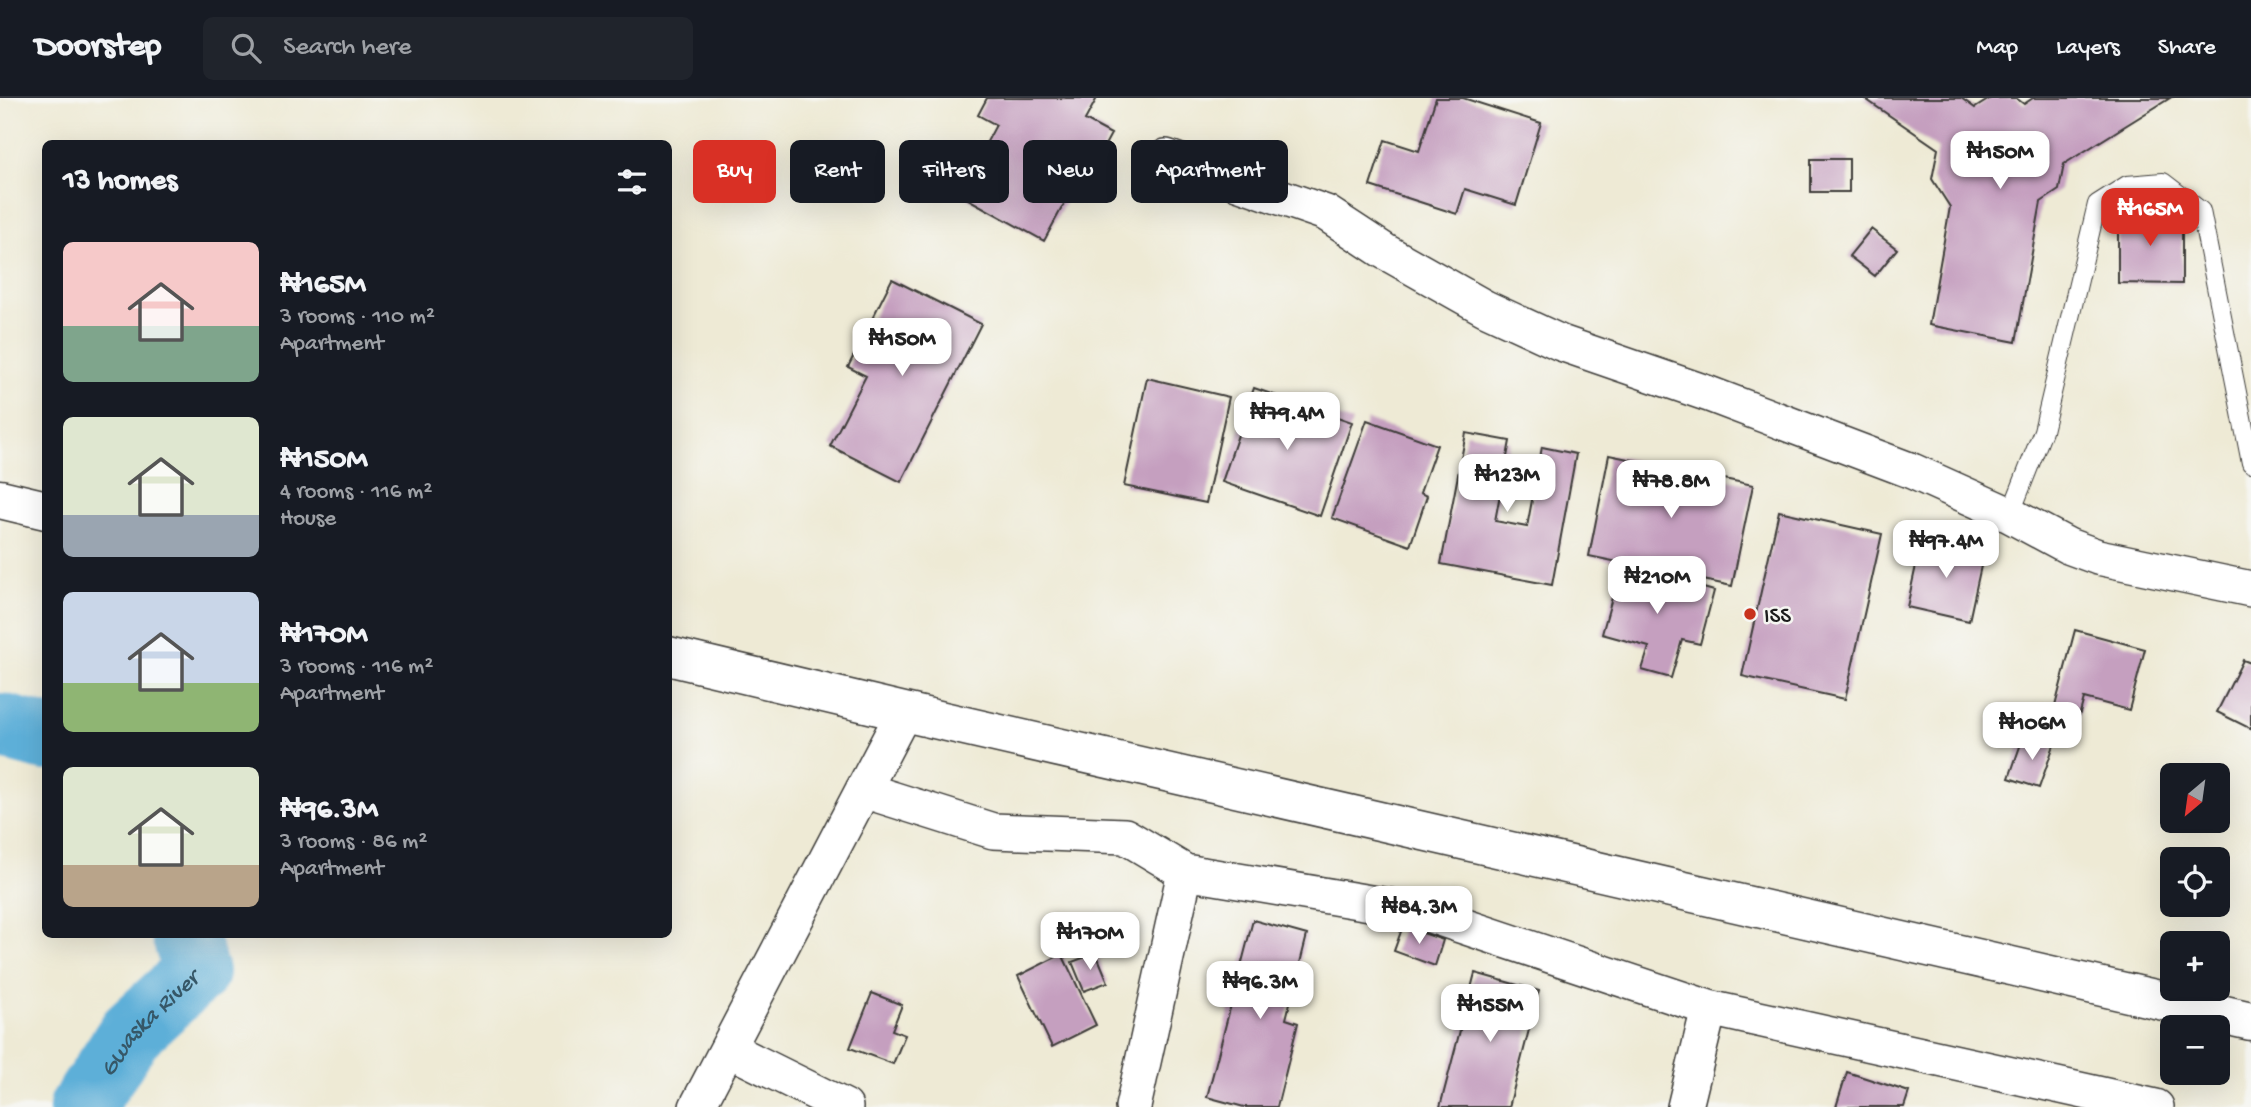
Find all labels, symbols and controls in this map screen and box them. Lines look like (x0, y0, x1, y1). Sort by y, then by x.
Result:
search box (203, 17, 693, 80)
text: Doorstep (35, 29, 161, 67)
icon: search (227, 29, 265, 67)
text: Search here (283, 33, 411, 64)
text: Map (1976, 34, 2018, 63)
text: Layers (2056, 34, 2120, 63)
text: Share (2158, 34, 2216, 63)
pin: ₦150M (1951, 132, 2049, 191)
chip: Buy (693, 140, 776, 203)
chip: Rent (790, 140, 885, 203)
chip: Filters (899, 140, 1009, 203)
chip: New (1023, 140, 1117, 203)
chip: Apartment (1131, 140, 1288, 203)
text: ₦150M (1966, 140, 2034, 167)
icon: filters (613, 163, 651, 201)
text: 13 homes (63, 165, 177, 200)
pin: ₦165M (2101, 188, 2199, 248)
text: ₦165M (2117, 197, 2183, 224)
text: ₦165M (280, 269, 366, 304)
icon: home (119, 270, 203, 354)
text: 3 rooms · 110 m² (280, 304, 435, 331)
pin: ₦150M (853, 318, 951, 378)
text: ₦150M (868, 327, 936, 354)
text: Apartment (280, 331, 384, 358)
pin: ₦79.4M (1230, 392, 1344, 452)
text: ₦79.4M (1250, 401, 1324, 428)
text: ₦150M (280, 444, 367, 479)
icon: home (119, 445, 203, 529)
pin: ₦123M (1458, 454, 1556, 514)
pin: ₦78.8M (1614, 460, 1728, 520)
text: ₦123M (1474, 463, 1540, 490)
text: ₦78.8M (1633, 469, 1709, 496)
text: 4 rooms · 116 m² (280, 479, 432, 506)
text: House (280, 506, 336, 533)
pin: ₦97.4M (1889, 520, 2003, 580)
text: ₦97.4M (1909, 529, 1983, 556)
pin: ₦210M (1608, 556, 1706, 616)
text: ₦210M (1624, 565, 1690, 592)
place label: ISS (1764, 604, 1791, 631)
marker: ISS (1742, 606, 1758, 622)
text: ₦170M (280, 619, 367, 654)
icon: home (119, 620, 203, 704)
text: 3 rooms · 116 m² (280, 654, 433, 681)
text: Apartment (280, 681, 384, 708)
pin: ₦106M (1983, 702, 2081, 762)
text: ₦106M (1999, 711, 2065, 738)
north arrow (2160, 763, 2230, 833)
map controls (2160, 763, 2230, 1085)
text: ₦96.3M (280, 794, 378, 829)
icon: home (119, 795, 203, 879)
text: 3 rooms · 86 m² (280, 829, 427, 856)
button: locate (2160, 847, 2230, 917)
text: Apartment (280, 856, 384, 883)
pin: ₦84.3M (1362, 886, 1476, 946)
text: ₦84.3M (1381, 895, 1457, 922)
pin: ₦170M (1041, 912, 1139, 972)
text: ₦170M (1057, 921, 1123, 948)
button: + (2160, 931, 2230, 1001)
pin: ₦96.3M (1203, 962, 1317, 1021)
water label: Gwaska River (95, 963, 210, 1083)
text: ₦96.3M (1223, 970, 1297, 997)
pin: ₦155M (1441, 984, 1539, 1044)
text: ₦155M (1457, 993, 1523, 1020)
button: − (2160, 1015, 2230, 1085)

